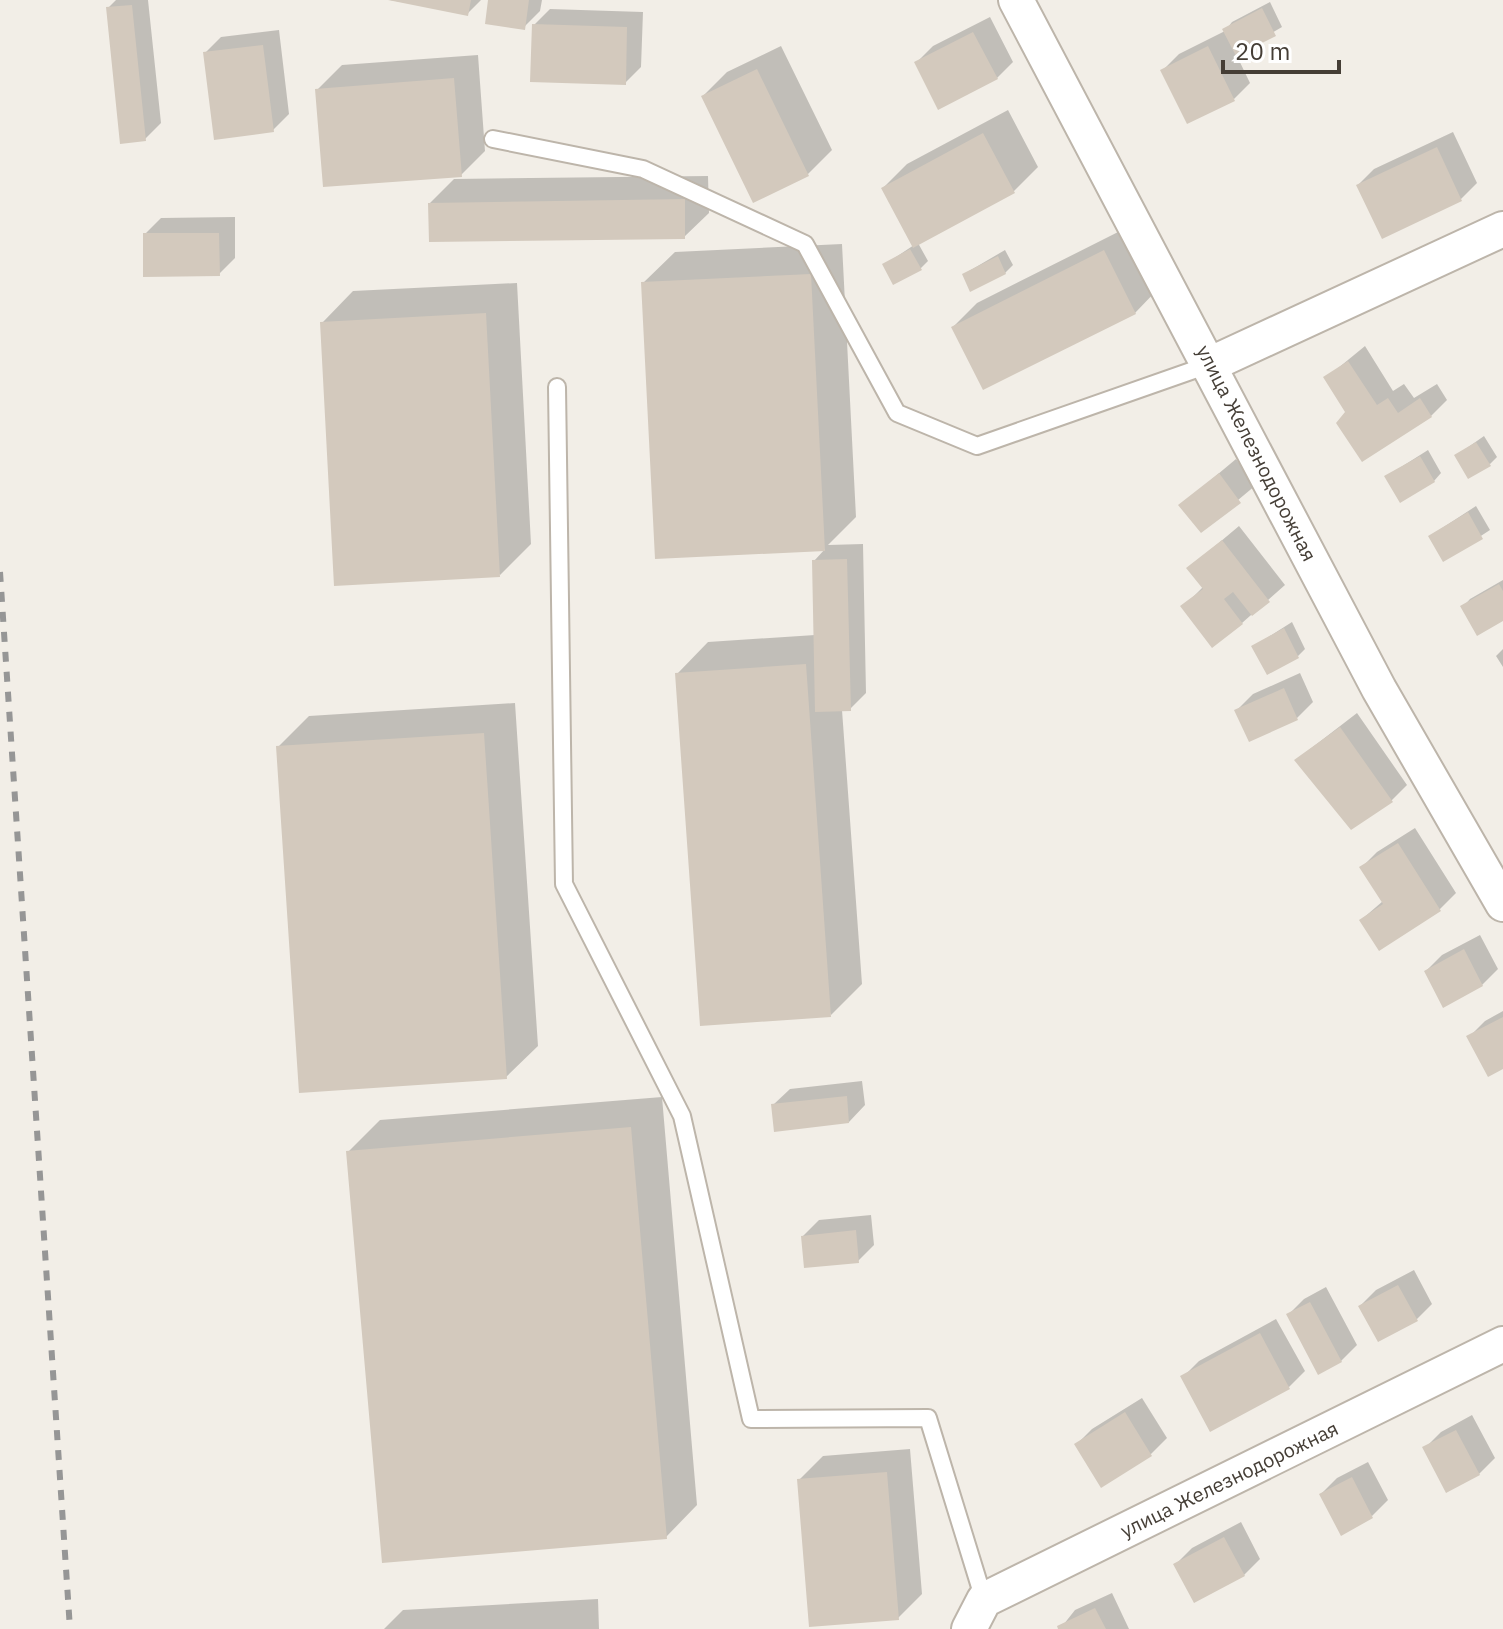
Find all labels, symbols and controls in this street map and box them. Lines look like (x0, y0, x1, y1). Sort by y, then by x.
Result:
scale bar (1223, 24, 1339, 74)
text: 20 m (1235, 35, 1290, 67)
street label: улица Железнодорожная (1191, 340, 1323, 566)
street label: улица Железнодорожная (1115, 1414, 1343, 1544)

